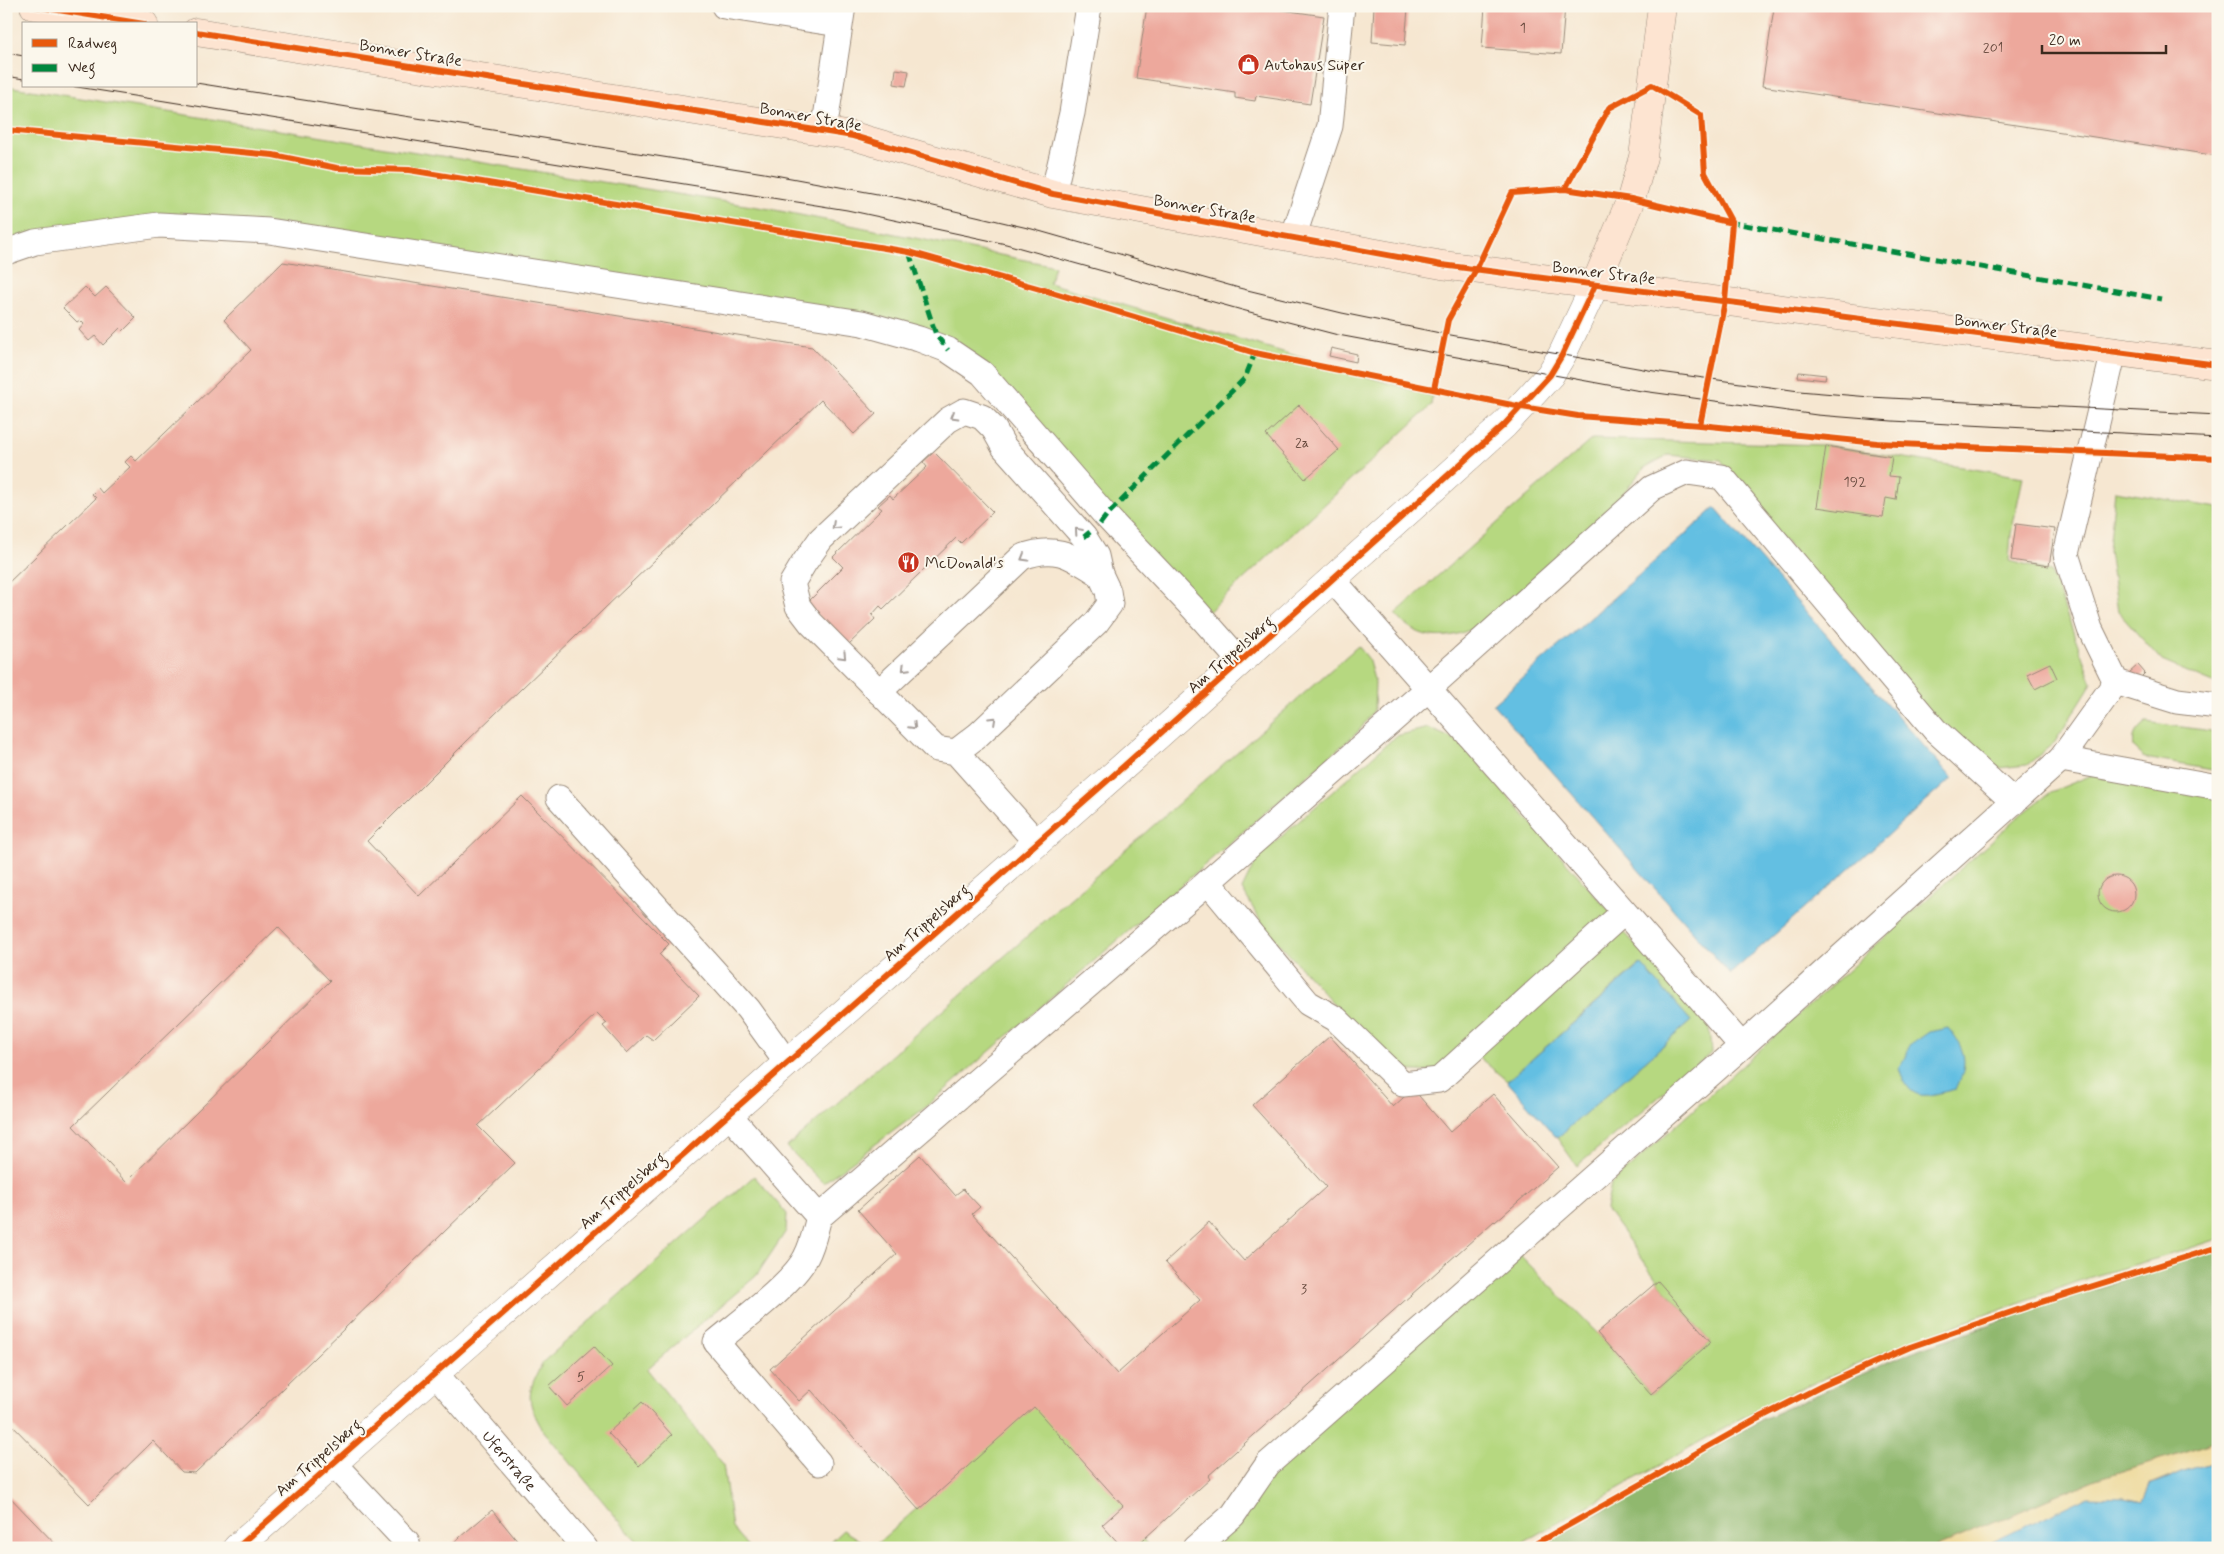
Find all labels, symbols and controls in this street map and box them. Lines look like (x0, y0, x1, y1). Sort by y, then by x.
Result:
house number: 1 (1520, 19, 1526, 37)
legend (22, 22, 198, 88)
scale bar (2042, 22, 2165, 54)
text: 20 m (2049, 31, 2081, 51)
text: Radweg (68, 34, 117, 54)
street label: Bonner Straße (358, 35, 464, 72)
house number: 201 (1983, 39, 2003, 57)
shop icon: Autohaus Süper (1236, 52, 1260, 76)
place label: Autohaus Süper (1264, 55, 1365, 76)
text: Weg (68, 58, 95, 79)
street label: Bonner Straße (758, 98, 864, 137)
street label: Bonner Straße (1152, 190, 1258, 229)
street label: Bonner Straße (1551, 257, 1657, 290)
street label: Bonner Straße (1953, 310, 2059, 343)
one-way arrow (951, 410, 960, 420)
house number: 2a (1295, 434, 1309, 452)
house number: 192 (1844, 473, 1866, 491)
one-way arrow (831, 520, 840, 529)
one-way arrow (1075, 528, 1084, 537)
restaurant icon: McDonald's (897, 550, 921, 574)
one-way arrow (1020, 551, 1029, 561)
place label: McDonald's (925, 553, 1004, 574)
street label: Am Trippelsberg (1183, 612, 1279, 699)
one-way arrow (837, 650, 846, 659)
one-way arrow (902, 662, 911, 671)
one-way arrow (987, 717, 996, 726)
one-way arrow (907, 720, 916, 729)
street label: Am Trippelsberg (879, 880, 975, 967)
street label: Am Trippelsberg (575, 1148, 671, 1235)
house number: 3 (1301, 1280, 1307, 1298)
house number: 5 (577, 1368, 585, 1386)
street label: Am Trippelsberg (271, 1415, 367, 1502)
street label: Uferstraße (477, 1426, 541, 1496)

